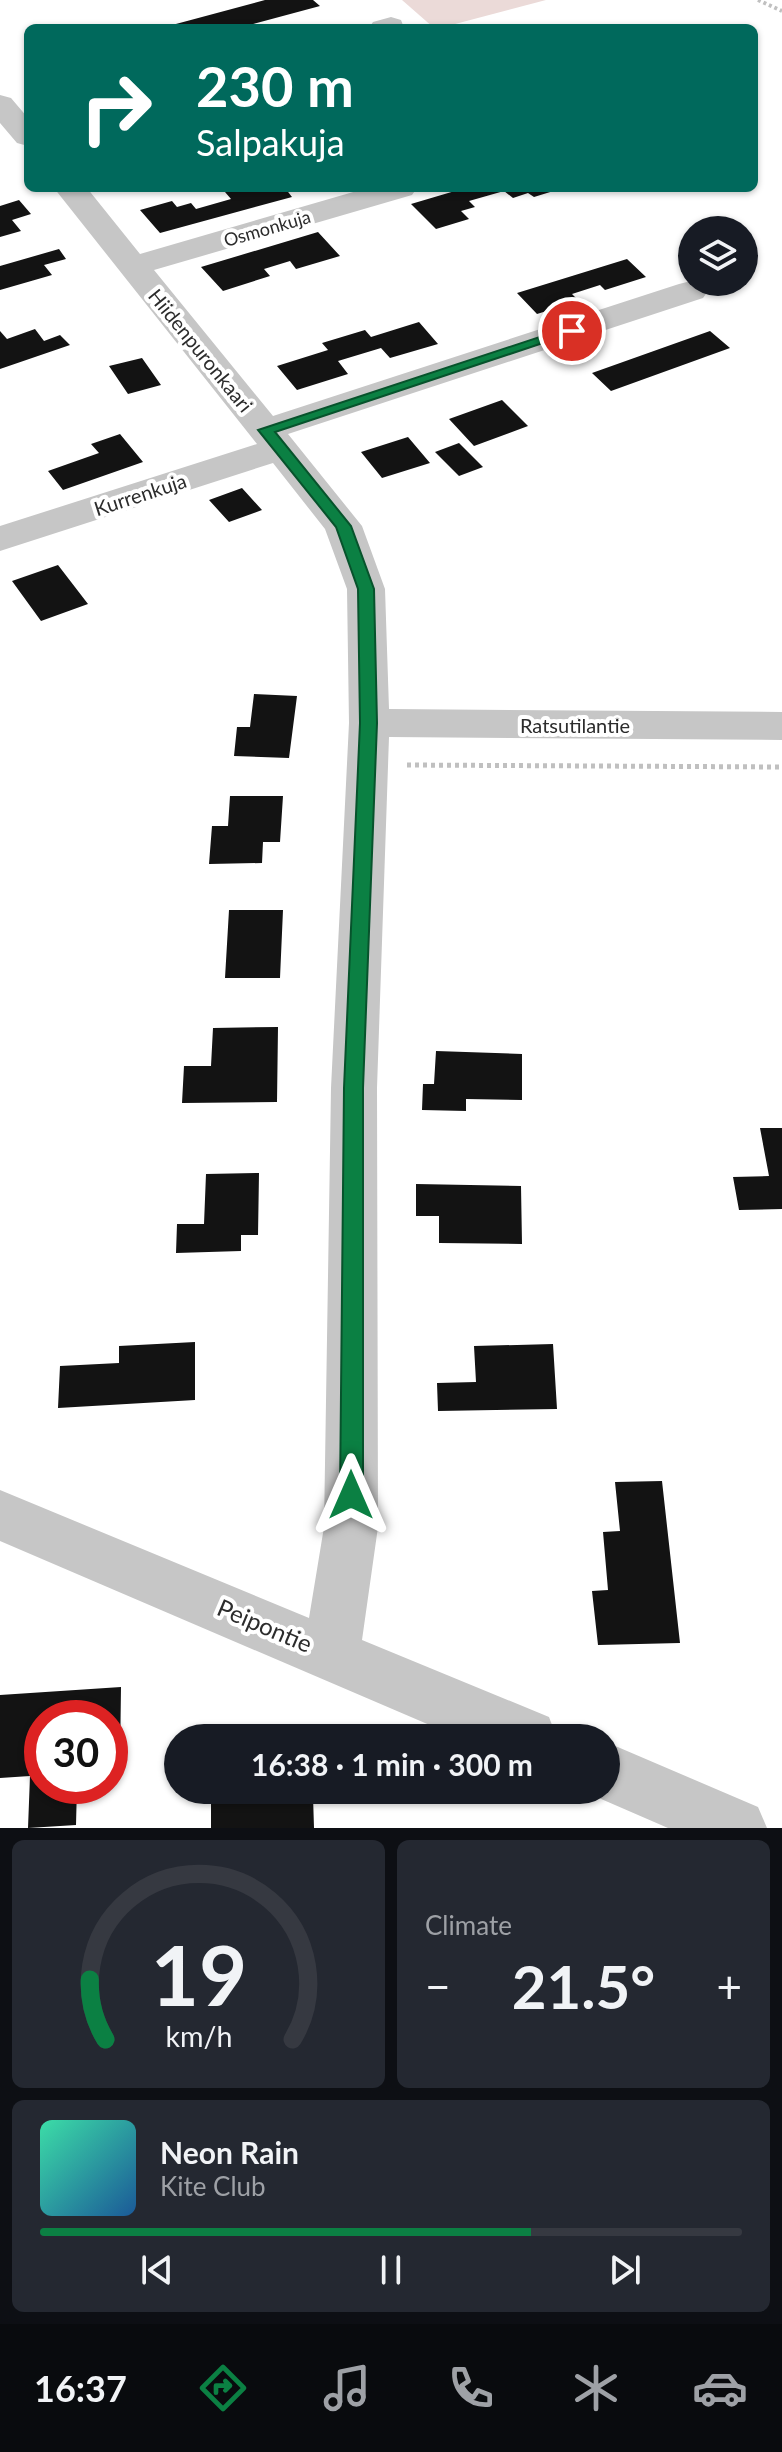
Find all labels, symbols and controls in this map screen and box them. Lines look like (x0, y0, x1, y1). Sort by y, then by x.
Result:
text: 230 m (196, 52, 354, 119)
icon: right (64, 56, 168, 160)
text: Salpakuja (196, 120, 345, 164)
street label: Osmonkuja (221, 205, 313, 251)
map controls (678, 216, 758, 296)
button: layers (678, 216, 758, 296)
street label: Hiidenpuronkaari (144, 284, 258, 416)
pin (538, 297, 606, 365)
icon: arrive (550, 309, 594, 353)
street label: Kurrenkuja (91, 468, 189, 520)
street label: Ratsutilantie (520, 713, 630, 737)
position arrow (309, 1453, 393, 1537)
street label: Peipontie (213, 1592, 317, 1658)
speed limit sign: 30 (24, 1700, 128, 1804)
text: 16:38 · 1 min · 300 m (251, 1746, 533, 1782)
text: Climate (425, 1909, 512, 1941)
text: 19 (150, 1924, 247, 2024)
text: 21.5° (512, 1950, 655, 2022)
text: − (425, 1960, 451, 2012)
text: + (716, 1960, 742, 2012)
text: km/h (165, 2019, 232, 2053)
text: Neon Rain (160, 2134, 299, 2170)
text: Kite Club (160, 2170, 266, 2202)
icon: previous (135, 2248, 179, 2292)
icon: pause (369, 2248, 413, 2292)
icon: next (603, 2248, 647, 2292)
icon: directions (195, 2360, 251, 2416)
icon: music (319, 2360, 375, 2416)
icon: phone (443, 2360, 499, 2416)
icon: climate (568, 2360, 624, 2416)
icon: car (692, 2360, 748, 2416)
text: 16:37 (34, 2366, 127, 2410)

